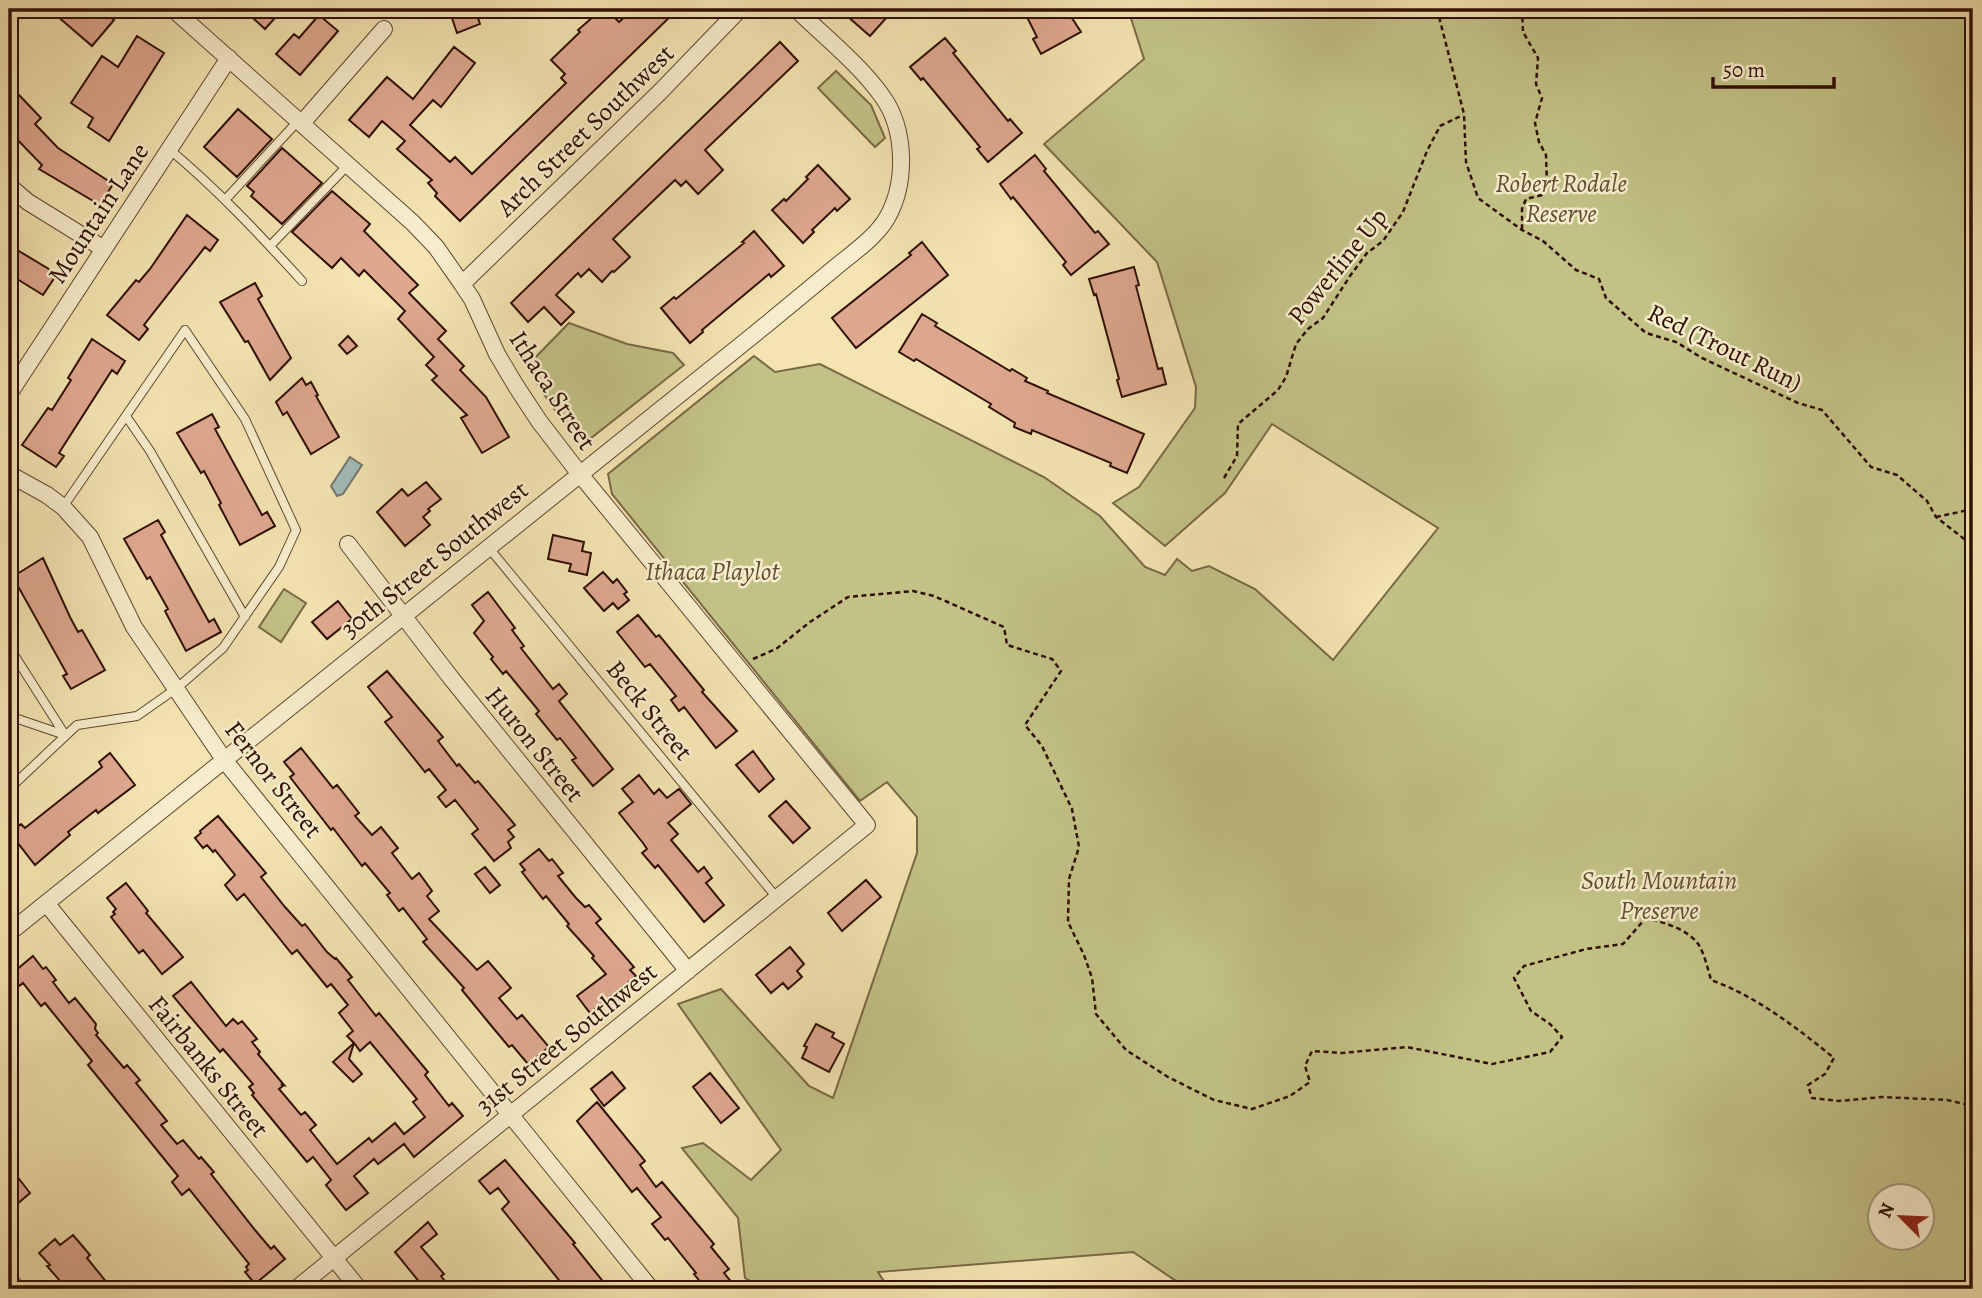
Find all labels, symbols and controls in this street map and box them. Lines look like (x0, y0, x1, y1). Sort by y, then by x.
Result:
street label: Arch Street Southwest (488, 36, 682, 225)
scale bar (1713, 46, 1833, 90)
text: 50 m (1723, 56, 1765, 84)
street label: Mountain Lane (40, 136, 157, 290)
park label: Robert Rodale Reserve (1495, 166, 1627, 231)
street label: Powerline Up (1279, 201, 1395, 332)
street label: Red (Trout Run) (1642, 295, 1808, 400)
street label: Ithaca Street (501, 324, 604, 457)
street label: 30th Street Southwest (333, 472, 536, 646)
park label: Ithaca Playlot (645, 554, 780, 589)
street label: Beck Street (598, 653, 701, 768)
street label: Huron Street (477, 679, 592, 810)
street label: Fernor Street (217, 713, 331, 846)
park label: South Mountain Preserve (1581, 863, 1737, 928)
street label: 31st Street Southwest (468, 954, 665, 1122)
street label: Fairbanks Street (140, 988, 277, 1145)
north arrow (1867, 1182, 1937, 1252)
text: N (1872, 1199, 1901, 1222)

